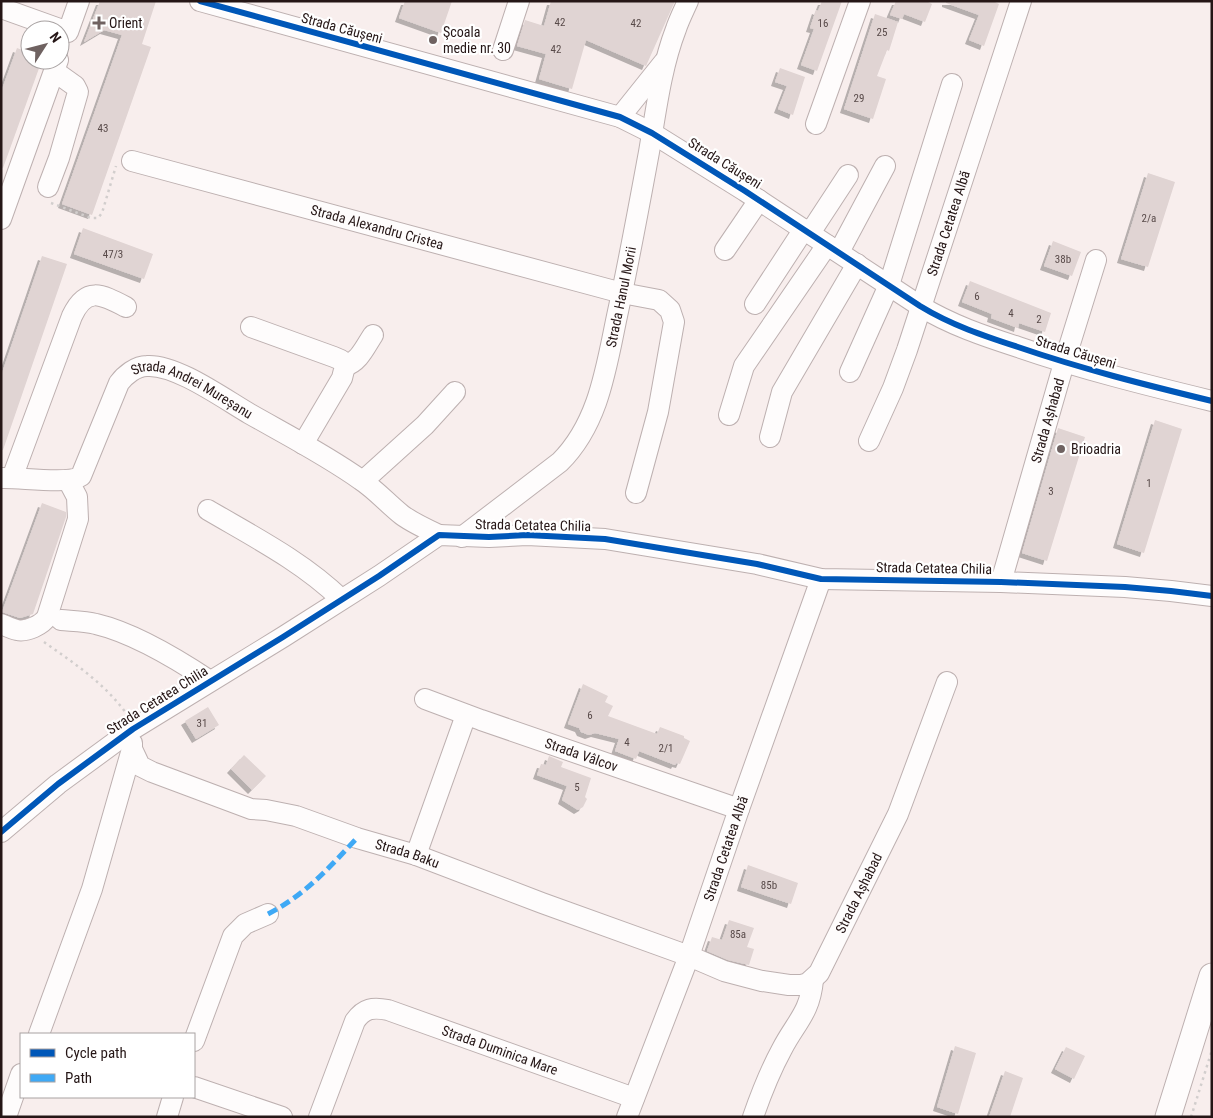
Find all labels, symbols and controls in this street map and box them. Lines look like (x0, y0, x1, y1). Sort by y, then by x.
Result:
street label: Strada Căușeni (299, 9, 384, 47)
place label: Orient (109, 15, 142, 31)
house number: 42 (555, 16, 565, 29)
marker: Orient (93, 17, 105, 29)
house number: 42 (631, 17, 641, 30)
house number: 16 (818, 17, 828, 30)
north arrow (20, 20, 70, 70)
place label: Şcoala medie nr. 30 (443, 24, 511, 56)
house number: 25 (877, 26, 887, 39)
text: N (47, 29, 65, 46)
marker: Şcoala medie nr. 30 (427, 34, 439, 46)
house number: 42 (551, 43, 561, 56)
house number: 29 (854, 92, 864, 105)
house number: 43 (98, 122, 108, 135)
street label: Strada Căușeni (685, 134, 765, 193)
street label: Strada Cetatea Albă (924, 169, 973, 278)
street label: Strada Alexandru Cristea (309, 202, 445, 253)
house number: 2/a (1142, 212, 1156, 225)
street label: Strada Hanul Morii (603, 245, 639, 349)
house number: 47/3 (103, 248, 123, 261)
house number: 38b (1055, 253, 1071, 266)
house number: 6 (974, 290, 980, 303)
house number: 4 (1008, 307, 1014, 320)
house number: 2 (1036, 313, 1042, 326)
street label: Strada Căușeni (1034, 332, 1118, 373)
street label: Strada Andrei Mureșanu (128, 358, 255, 422)
street label: Strada Așhabad (1028, 376, 1067, 465)
place label: Brioadria (1071, 441, 1121, 457)
marker: Brioadria (1055, 443, 1067, 455)
house number: 1 (1146, 477, 1152, 490)
house number: 3 (1048, 485, 1054, 498)
street label: Strada Cetatea Chilia (475, 516, 591, 534)
street label: Strada Cetatea Chilia (876, 559, 992, 577)
street label: Strada Cetatea Chilia (104, 662, 210, 738)
house number: 6 (587, 709, 593, 722)
house number: 31 (197, 717, 207, 730)
street label: Strada Vâlcov (543, 735, 620, 775)
house number: 4 (624, 736, 630, 749)
house number: 2/1 (659, 742, 673, 755)
house number: 5 (574, 781, 580, 794)
street label: Strada Cetatea Albă (700, 794, 751, 903)
street label: Strada Baku (373, 836, 442, 871)
street label: Strada Așhabad (832, 850, 885, 936)
house number: 85b (761, 879, 777, 892)
house number: 85a (730, 928, 746, 941)
street label: Strada Duminica Mare (440, 1022, 560, 1078)
legend (20, 1033, 195, 1098)
text: Cycle path (65, 1044, 127, 1062)
text: Path (65, 1069, 92, 1087)

